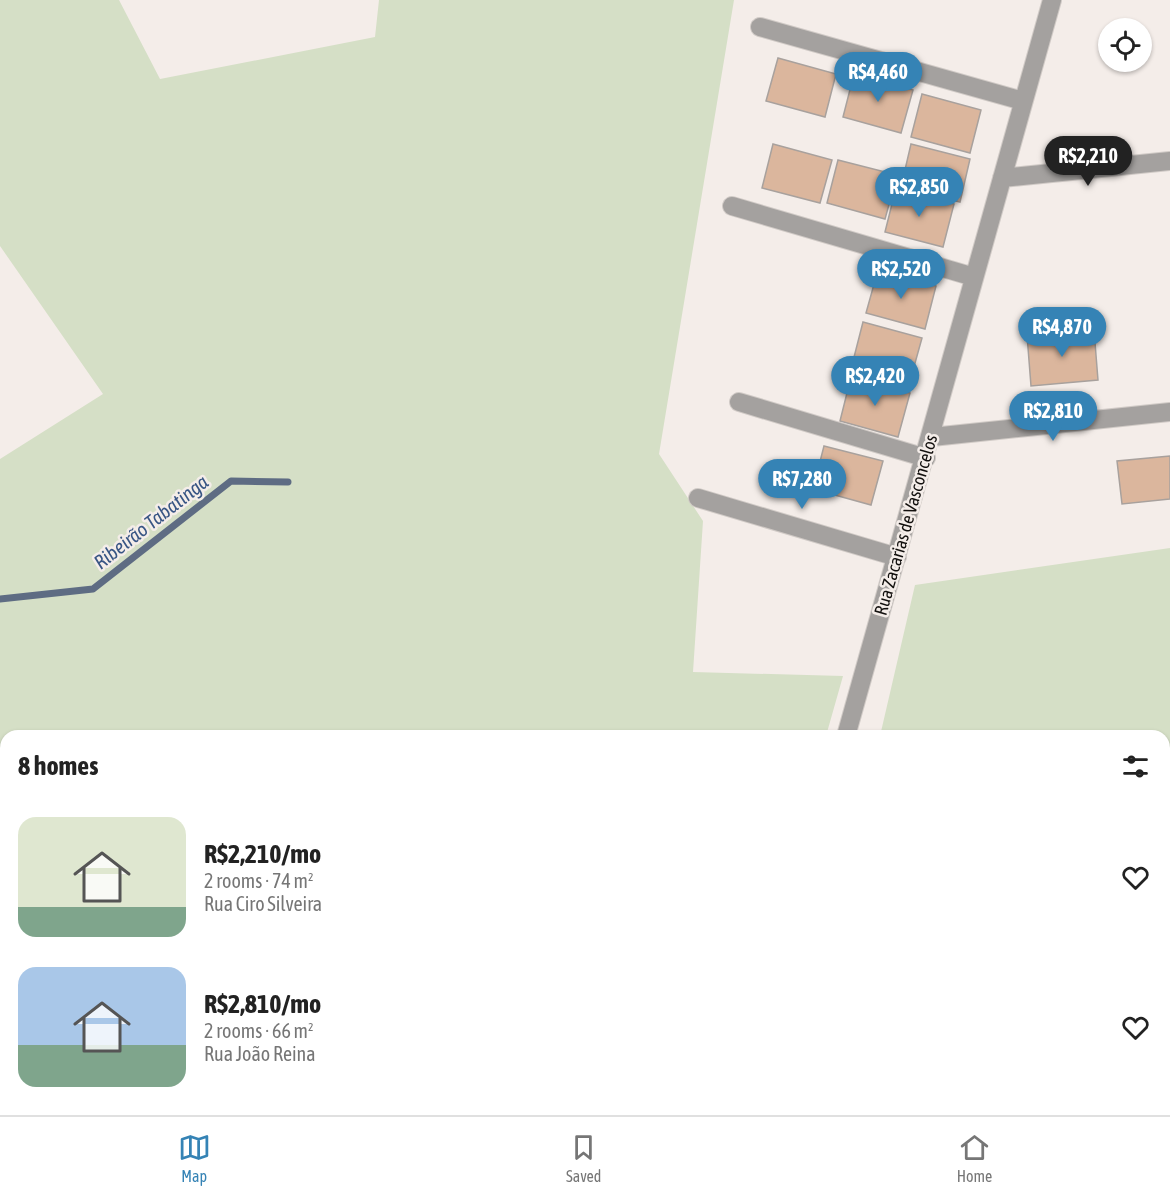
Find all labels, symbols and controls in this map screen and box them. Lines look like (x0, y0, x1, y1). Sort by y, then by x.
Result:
map controls (1098, 18, 1152, 72)
button: locate (1098, 18, 1152, 72)
pin: R$4,460 (823, 52, 933, 103)
text: R$4,460 (848, 60, 908, 83)
pin: R$2,210 (1033, 136, 1143, 187)
text: R$2,210 (1058, 144, 1118, 167)
pin: R$2,850 (864, 167, 974, 218)
text: R$2,850 (889, 175, 949, 198)
pin: R$2,520 (846, 249, 956, 300)
text: R$2,520 (871, 257, 931, 280)
pin: R$4,870 (1007, 307, 1117, 358)
text: R$4,870 (1032, 315, 1092, 338)
pin: R$2,420 (820, 356, 930, 407)
text: R$2,420 (845, 364, 905, 387)
pin: R$2,810 (998, 391, 1108, 442)
text: R$2,810 (1023, 399, 1083, 422)
street label: Rua Zacarias de Vasconcelos (870, 432, 941, 618)
pin: R$7,280 (747, 459, 857, 510)
text: R$7,280 (772, 467, 832, 490)
water label: Ribeirão Tabatinga (89, 470, 212, 573)
icon: filters (1119, 750, 1152, 783)
text: 8 homes (18, 751, 98, 781)
text: R$2,210/mo (204, 839, 321, 869)
icon: home (66, 841, 138, 913)
icon: heart (1119, 861, 1152, 894)
text: 2 rooms · 74 m² (204, 869, 314, 892)
text: Rua Ciro Silveira (204, 892, 322, 915)
text: R$2,810/mo (204, 989, 321, 1019)
icon: home (66, 991, 138, 1063)
icon: heart (1119, 1011, 1152, 1044)
text: 2 rooms · 66 m² (204, 1019, 314, 1042)
text: Rua João Reina (204, 1042, 316, 1065)
tab: Map (178, 1131, 211, 1185)
tab: Saved (566, 1131, 601, 1185)
tab: Home (957, 1131, 992, 1185)

